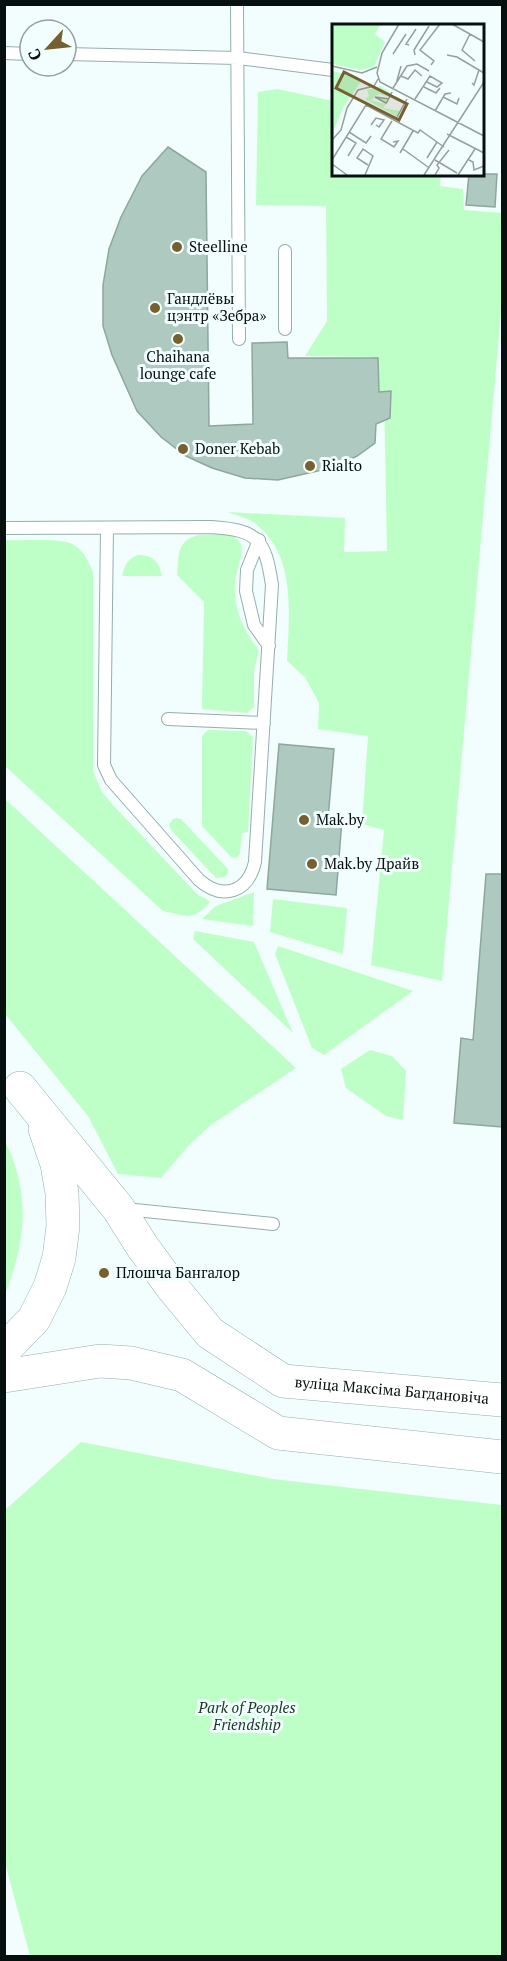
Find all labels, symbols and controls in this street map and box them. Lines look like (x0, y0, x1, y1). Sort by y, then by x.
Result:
north arrow (18, 18, 78, 78)
inset map (332, 24, 483, 176)
text: С (22, 45, 47, 64)
place label: Steelline (189, 236, 248, 256)
marker: Steelline (170, 240, 184, 254)
place label: Гандлёвы цэнтр «Зебра» (167, 288, 267, 325)
marker: Гандлёвы цэнтр «Зебра» (148, 301, 162, 315)
marker: Chaihana lounge cafe (171, 332, 185, 346)
place label: Chaihana lounge cafe (140, 346, 216, 383)
place label: Doner Kebab (195, 438, 280, 458)
marker: Doner Kebab (176, 442, 190, 456)
place label: Rialto (322, 455, 362, 475)
marker: Rialto (303, 459, 317, 473)
place label: Mak.by (316, 809, 364, 829)
marker: Mak.by (297, 813, 311, 827)
place label: Маk.by Драйв (324, 853, 419, 873)
marker: Маk.by Драйв (305, 857, 319, 871)
place label: Плошча Бангалор (116, 1262, 240, 1282)
marker: Плошча Бангалор (97, 1266, 111, 1280)
street label: вуліца Максіма Багдановіча (294, 1371, 490, 1408)
park label: Park of Peoples Friendship (197, 1697, 296, 1734)

